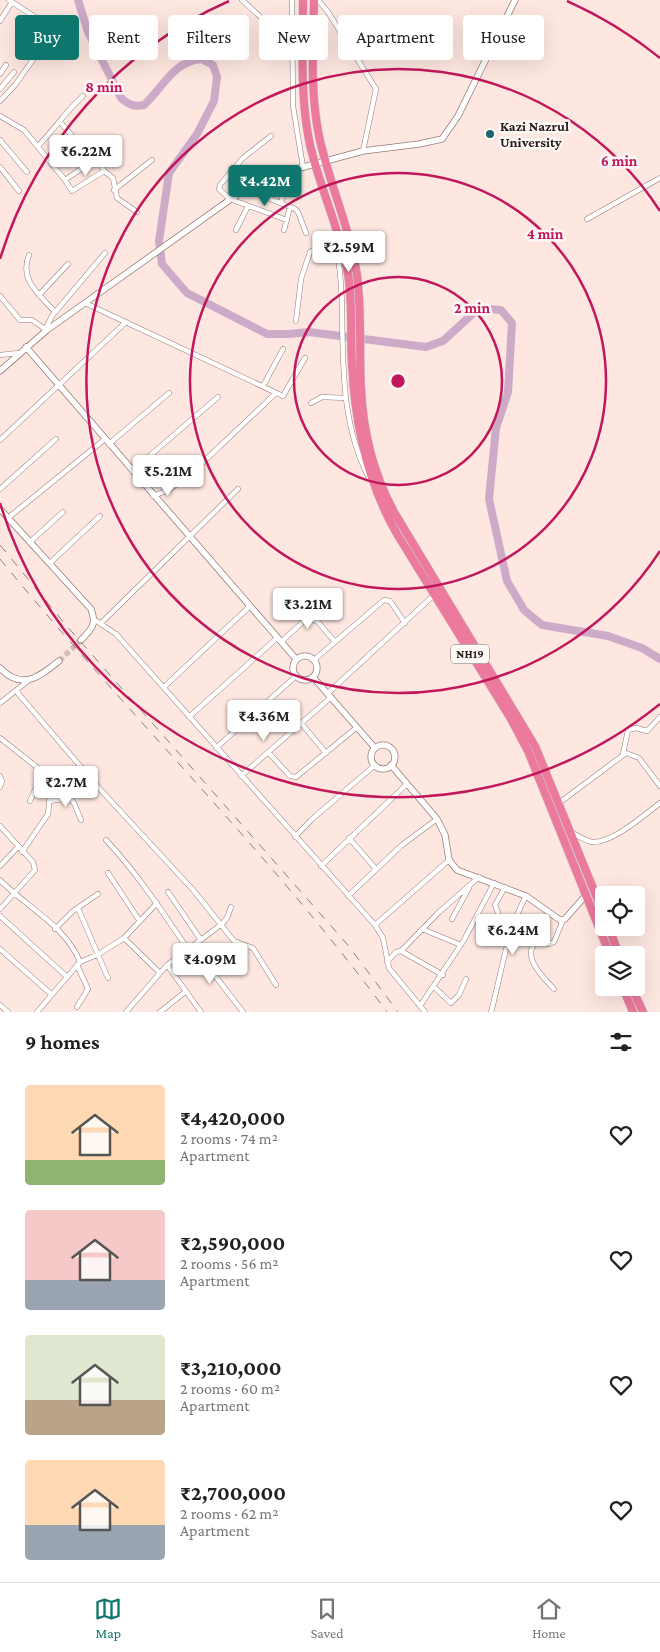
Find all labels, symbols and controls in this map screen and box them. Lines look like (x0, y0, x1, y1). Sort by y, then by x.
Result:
chip: Buy (15, 15, 79, 60)
chip: Rent (89, 15, 158, 60)
chip: Filters (168, 15, 249, 60)
chip: New (259, 15, 328, 60)
chip: Apartment (338, 15, 453, 60)
chip: House (463, 15, 544, 60)
text: 8 min (85, 79, 123, 95)
place label: Kazi Nazrul University (500, 118, 569, 150)
marker: Kazi Nazrul University (484, 128, 496, 140)
pin: ₹6.22M (45, 134, 127, 177)
text: ₹6.22M (60, 142, 112, 159)
text: 6 min (601, 153, 638, 169)
pin: ₹4.42M (224, 164, 306, 207)
text: ₹4.42M (239, 172, 291, 189)
text: 4 min (527, 226, 564, 242)
pin: ₹2.59M (308, 230, 390, 273)
text: ₹2.59M (323, 238, 375, 255)
text: 2 min (454, 300, 490, 316)
centre of rings (389, 372, 407, 390)
pin: ₹5.21M (127, 454, 209, 497)
text: ₹5.21M (144, 462, 192, 479)
pin: ₹3.21M (267, 588, 349, 630)
text: ₹3.21M (284, 595, 332, 612)
road number: NH19 (451, 644, 489, 664)
pin: ₹4.36M (223, 700, 305, 742)
text: ₹4.36M (238, 707, 290, 724)
pin: ₹2.7M (31, 766, 101, 808)
text: ₹2.7M (45, 773, 87, 790)
map controls (595, 886, 645, 996)
button: locate (595, 886, 645, 936)
pin: ₹6.24M (472, 914, 554, 956)
text: ₹6.24M (487, 921, 539, 938)
pin: ₹4.09M (169, 942, 251, 985)
button: layers (595, 946, 645, 996)
text: ₹4.09M (184, 950, 236, 967)
icon: filters (607, 1028, 635, 1056)
text: 9 homes (25, 1030, 100, 1054)
icon: home (65, 1105, 125, 1165)
text: ₹4,420,000 (180, 1106, 285, 1130)
icon: heart (607, 1121, 635, 1149)
text: 2 rooms · 74 m² (180, 1130, 278, 1147)
text: Apartment (180, 1147, 250, 1164)
icon: home (65, 1230, 125, 1290)
text: ₹2,590,000 (180, 1231, 285, 1255)
icon: heart (607, 1246, 635, 1274)
text: 2 rooms · 56 m² (180, 1255, 279, 1272)
text: Apartment (180, 1272, 250, 1289)
icon: home (65, 1355, 125, 1415)
text: ₹3,210,000 (180, 1356, 282, 1380)
icon: heart (607, 1371, 635, 1399)
text: 2 rooms · 60 m² (180, 1380, 280, 1397)
text: Apartment (180, 1397, 250, 1414)
icon: home (65, 1480, 125, 1540)
text: ₹2,700,000 (180, 1481, 286, 1505)
icon: heart (607, 1496, 635, 1524)
text: 2 rooms · 62 m² (180, 1505, 278, 1522)
text: Apartment (180, 1522, 250, 1539)
tab: Map (94, 1595, 122, 1641)
tab: Saved (311, 1595, 344, 1641)
tab: Home (532, 1595, 566, 1641)

